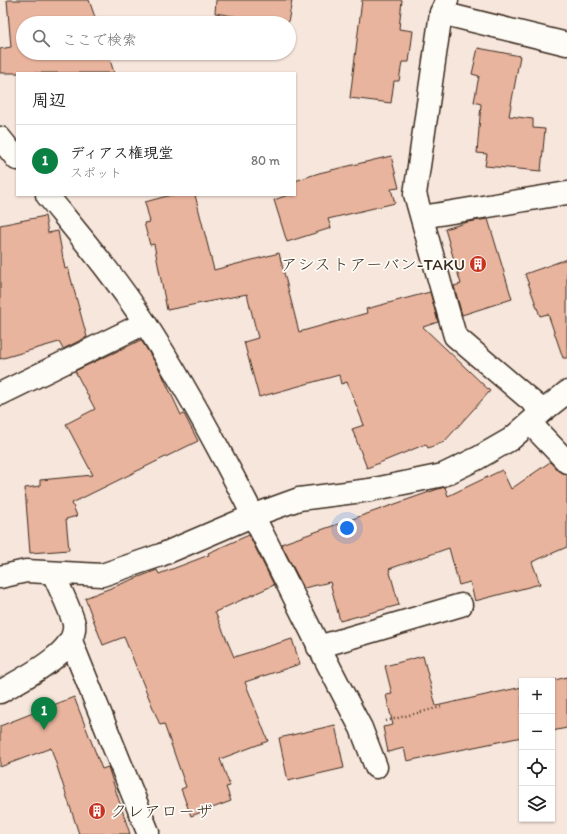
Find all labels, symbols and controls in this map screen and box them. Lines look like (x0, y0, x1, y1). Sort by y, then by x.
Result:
search box (16, 16, 296, 60)
icon: search (30, 27, 52, 49)
text: ここで検索 (62, 31, 137, 49)
text: 周辺 (32, 90, 66, 110)
text: ディアス権現堂 (70, 144, 173, 162)
text: 1 (42, 153, 48, 168)
text: 80 m (251, 153, 280, 168)
text: スポット (70, 165, 122, 180)
place label: アシストアーバン-TAKU (280, 254, 465, 274)
building icon: アシストアーバン-TAKU (468, 254, 488, 274)
your location (337, 518, 357, 538)
map controls (519, 678, 555, 822)
button: + (519, 678, 555, 714)
pin: 1 (31, 697, 57, 730)
button: − (519, 714, 555, 750)
button: locate (519, 750, 555, 786)
button: layers (519, 786, 555, 822)
building icon: クレアローザ (87, 801, 107, 821)
place label: クレアローザ (110, 801, 213, 821)

